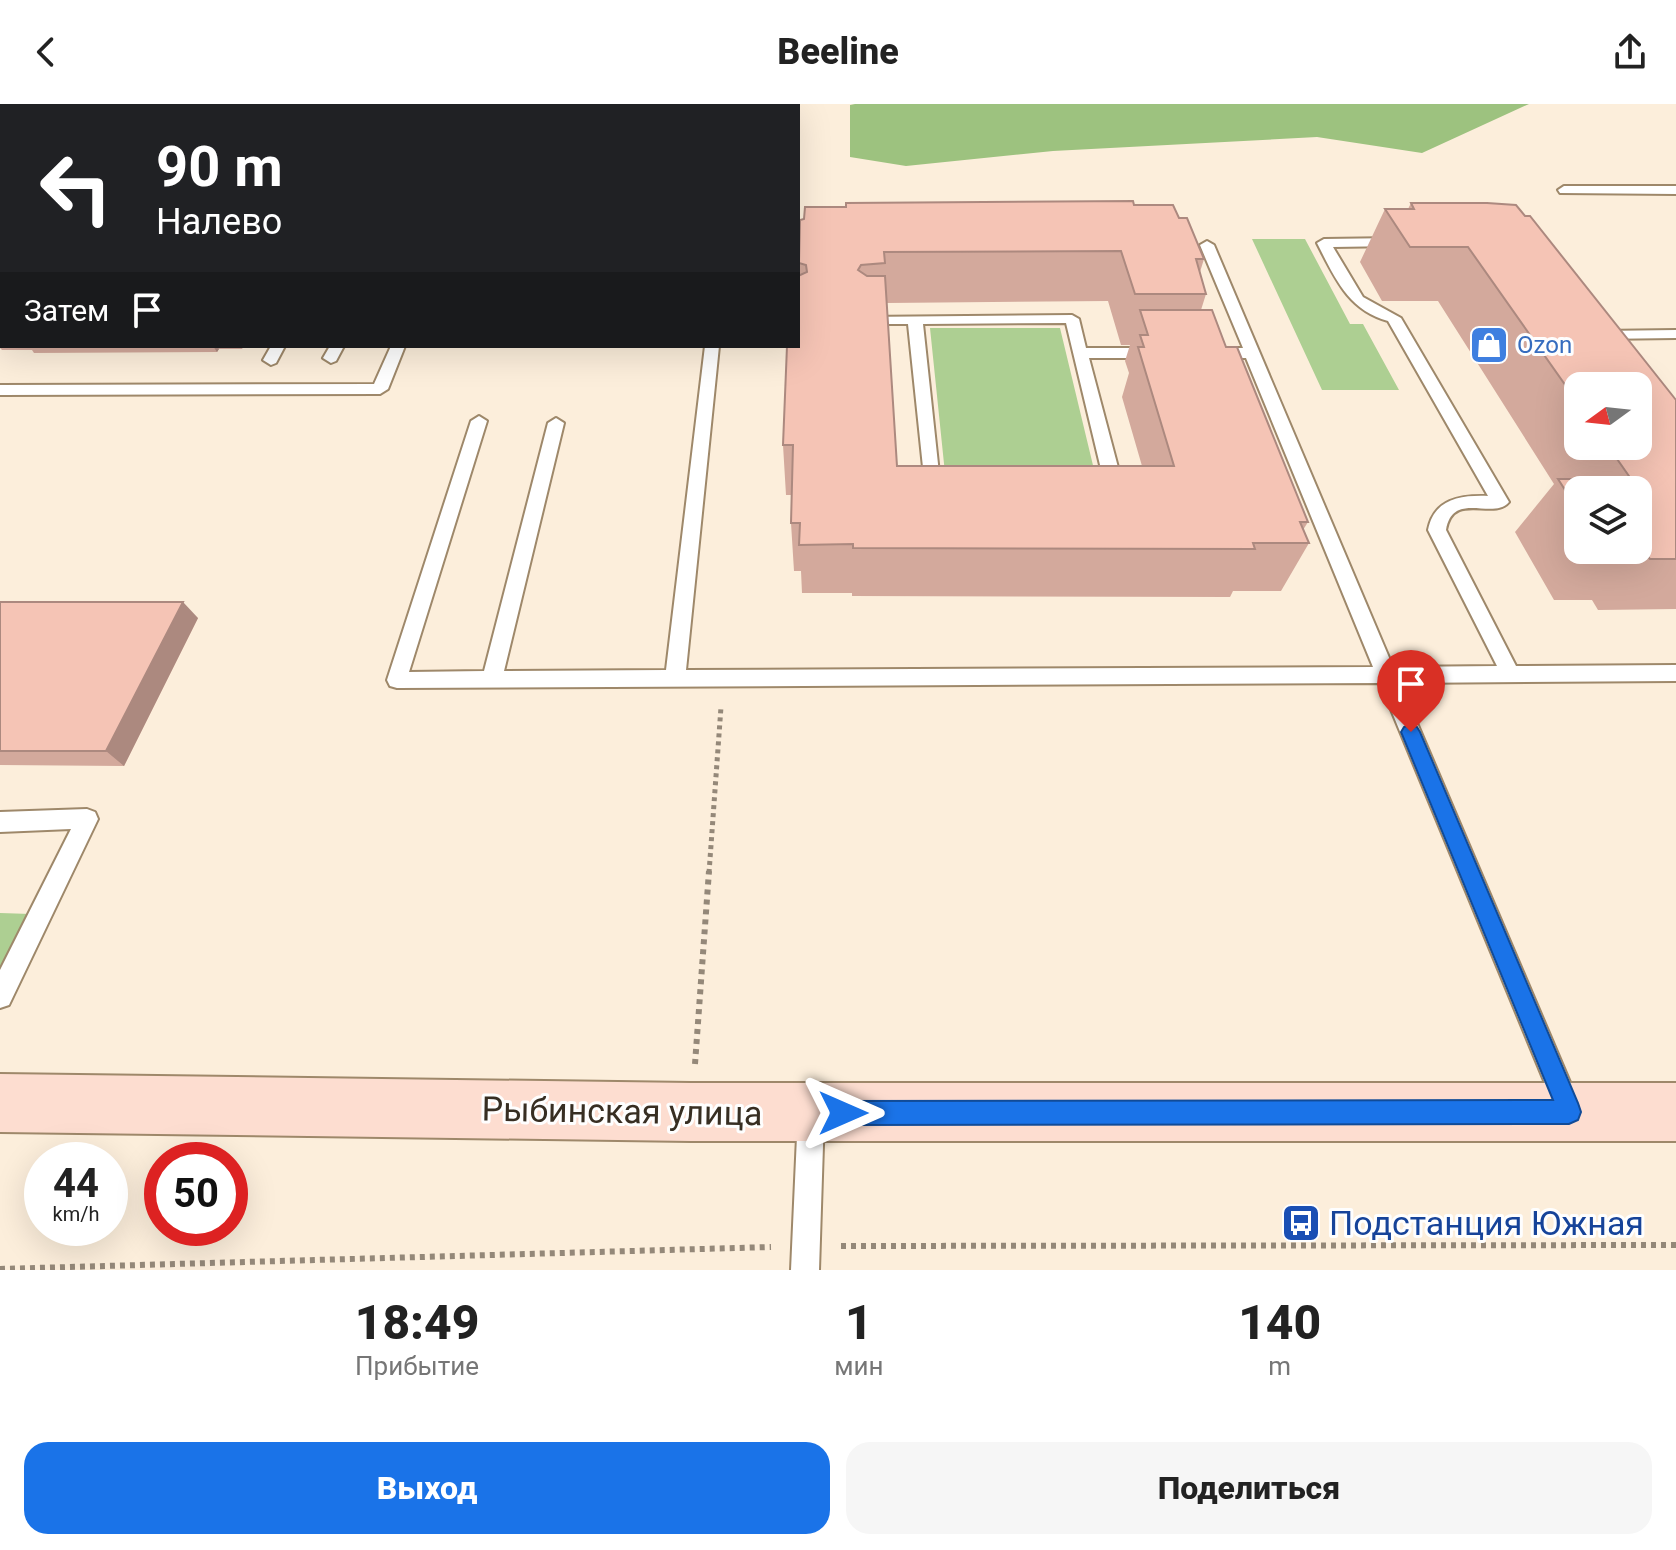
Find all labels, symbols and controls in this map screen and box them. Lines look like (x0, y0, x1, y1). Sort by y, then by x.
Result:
icon: back (24, 30, 68, 74)
icon: share (1608, 30, 1652, 74)
text: Beeline (777, 31, 899, 73)
text: 90 m (156, 134, 283, 200)
icon: left (24, 136, 128, 240)
text: Налево (156, 201, 282, 243)
icon: arrive (125, 288, 169, 332)
text: Затем (24, 293, 109, 328)
shop icon: Ozon (1468, 324, 1510, 366)
place label: Ozon (1517, 331, 1572, 359)
north arrow (1564, 372, 1652, 460)
map controls (1564, 372, 1652, 564)
button: layers (1564, 476, 1652, 564)
pin (1377, 650, 1445, 732)
icon: arrive (1389, 662, 1433, 706)
position arrow (801, 1071, 885, 1155)
street label: Рыбинская улица (481, 1089, 763, 1133)
speed limit sign: 50 (144, 1142, 248, 1246)
text: 44 (53, 1160, 99, 1207)
text: km/h (53, 1202, 99, 1226)
bus stop icon: Подстанция Южная (1280, 1202, 1322, 1244)
place label: Подстанция Южная (1329, 1203, 1644, 1243)
text: 18:49 (355, 1294, 479, 1351)
text: 1 (845, 1294, 873, 1351)
text: 140 (1238, 1294, 1321, 1351)
text: Прибытие (355, 1351, 479, 1381)
text: мин (834, 1351, 883, 1381)
text: m (1268, 1351, 1291, 1381)
button: Выход (24, 1442, 830, 1534)
button: Поделиться (846, 1442, 1652, 1534)

